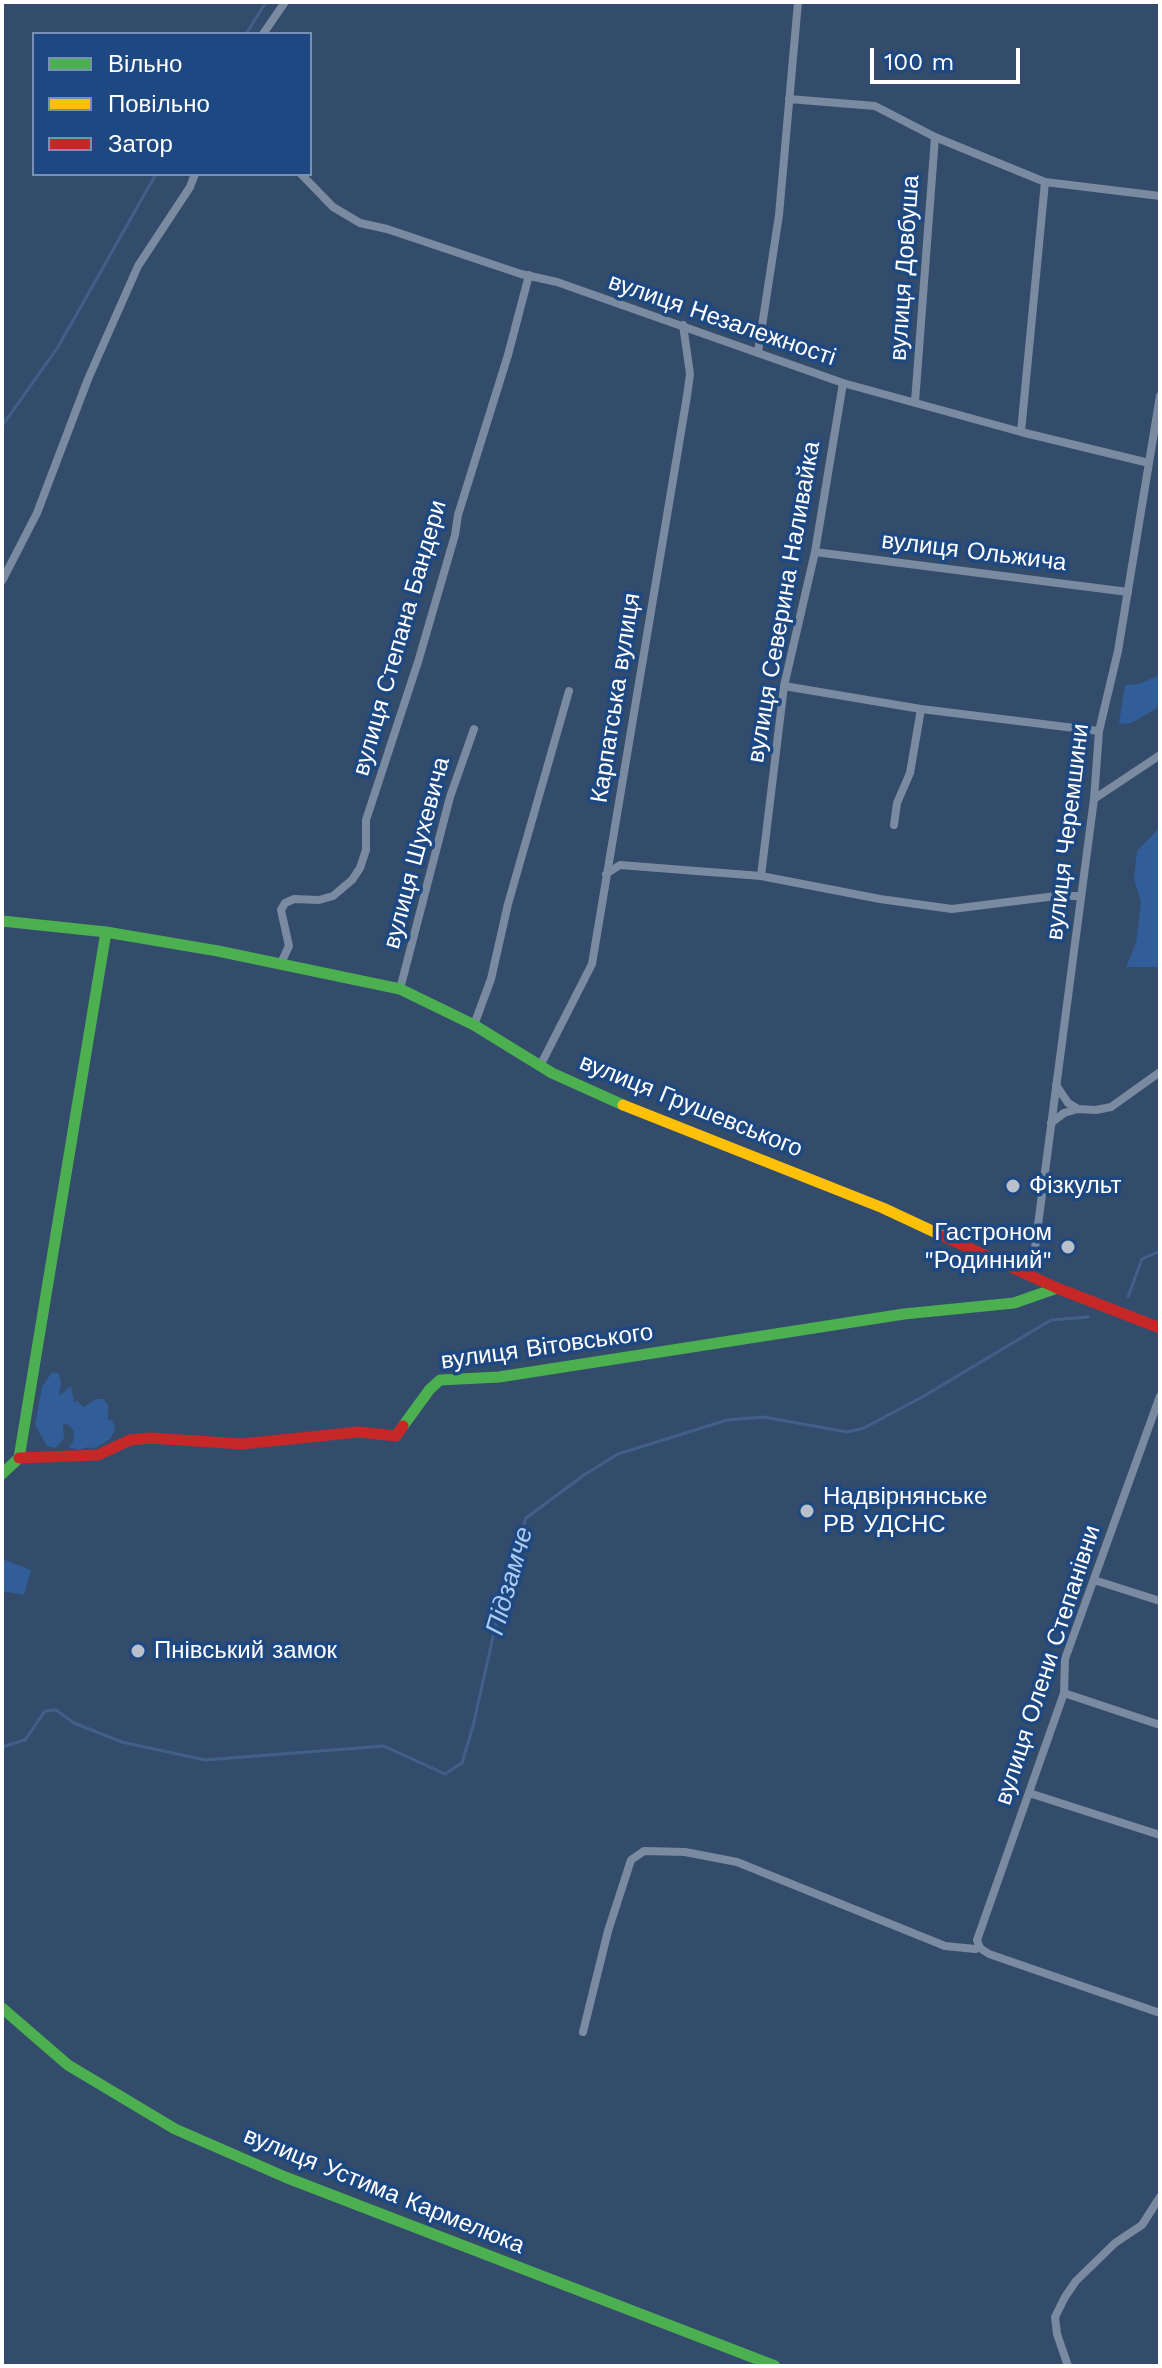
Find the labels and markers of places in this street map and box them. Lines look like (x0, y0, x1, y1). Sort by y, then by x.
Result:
place label: Фізкульт (1029, 1172, 1121, 1200)
marker: Фізкульт (1004, 1177, 1022, 1195)
place label: Гастроном "Родинний" (924, 1219, 1052, 1275)
marker: Гастроном "Родинний" (1059, 1238, 1077, 1256)
place label: Надвірнянське РВ УДСНС (823, 1483, 987, 1539)
marker: Надвірнянське РВ УДСНС (798, 1502, 816, 1520)
place label: Пнівський замок (154, 1637, 337, 1665)
marker: Пнівський замок (129, 1642, 147, 1660)

